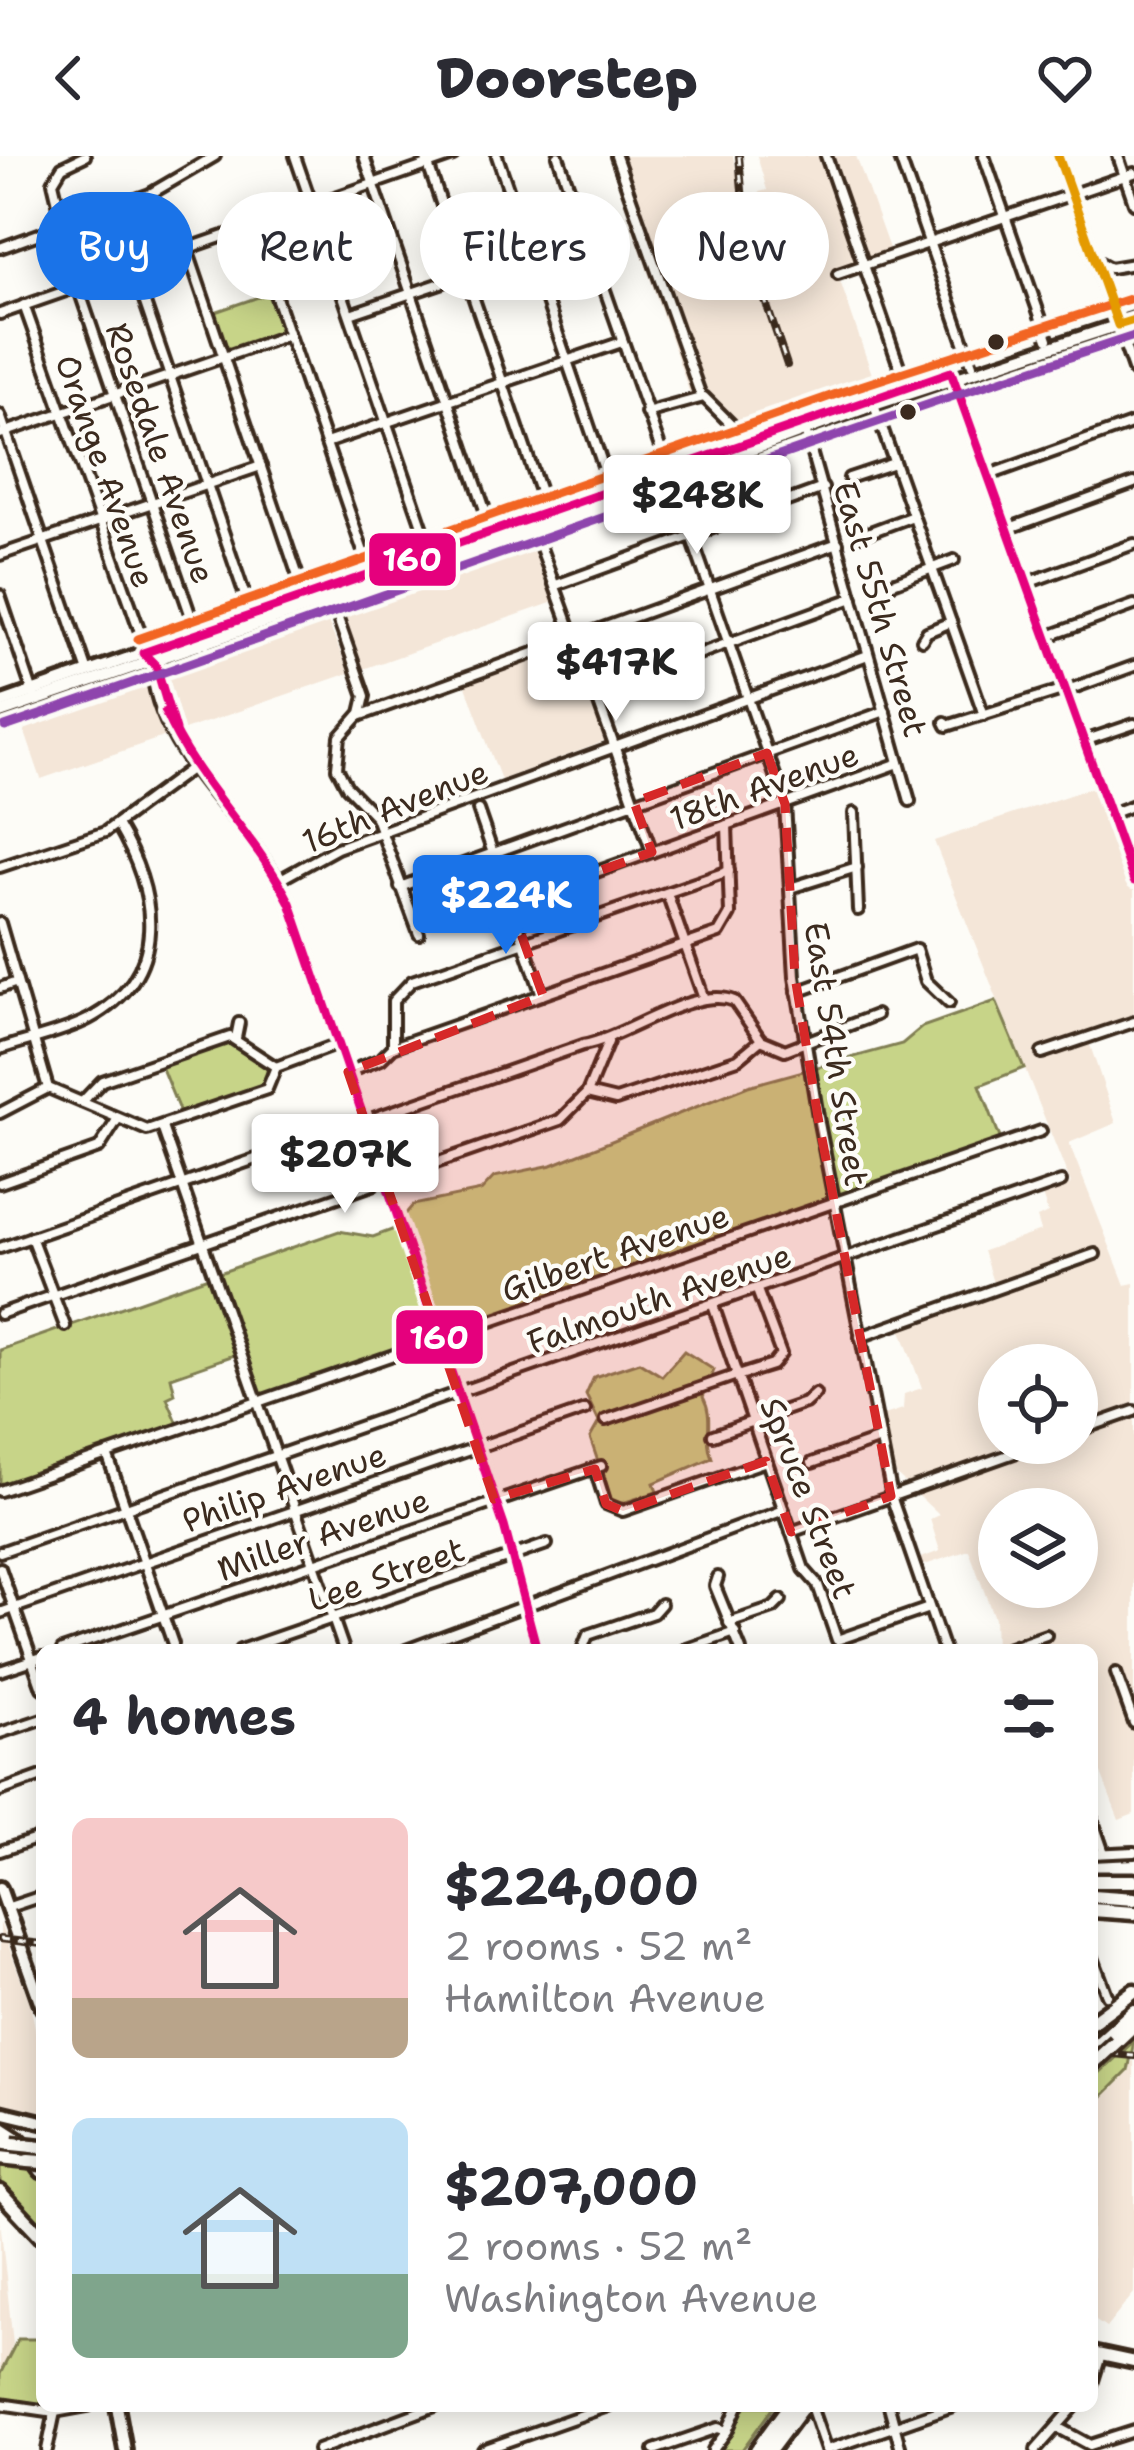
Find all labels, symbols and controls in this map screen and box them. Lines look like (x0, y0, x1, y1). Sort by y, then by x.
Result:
text: Doorstep (436, 42, 698, 114)
icon: back (36, 45, 102, 111)
icon: heart (1032, 45, 1098, 111)
chip: Buy (36, 192, 193, 300)
chip: Rent (217, 192, 396, 300)
chip: Filters (420, 192, 630, 300)
chip: New (654, 192, 829, 300)
street label: Rosedale Avenue (95, 317, 226, 590)
unlabelled marker (985, 331, 1007, 353)
street label: Orange Avenue (45, 349, 166, 594)
unlabelled marker (897, 401, 919, 423)
pin: $248K (613, 455, 781, 557)
text: $248K (631, 468, 763, 520)
street label: East 55th Street (823, 476, 939, 742)
line badge: 160 (367, 531, 458, 588)
text: 160 (382, 537, 442, 582)
pin: $417K (532, 622, 700, 724)
text: $417K (555, 635, 677, 687)
street label: 18th Avenue (663, 731, 865, 841)
street label: 16th Avenue (295, 749, 495, 864)
pin: $224K (422, 855, 590, 957)
text: $224K (440, 868, 572, 920)
street label: East 54th Street (793, 919, 880, 1189)
pin: $207K (261, 1114, 429, 1216)
text: $207K (279, 1127, 411, 1179)
street label: Gilbert Avenue (495, 1192, 735, 1313)
street label: Falmouth Avenue (521, 1232, 797, 1365)
line badge: 160 (394, 1308, 485, 1366)
text: 160 (409, 1315, 469, 1360)
map controls (978, 1344, 1098, 1608)
button: locate (978, 1344, 1098, 1464)
street label: Spruce Street (749, 1391, 868, 1605)
street label: Philip Avenue (176, 1432, 392, 1543)
street label: Miller Avenue (211, 1477, 435, 1592)
button: layers (978, 1488, 1098, 1608)
street label: Lee Street (302, 1527, 470, 1622)
text: 4 homes (72, 1682, 296, 1750)
icon: filters (996, 1683, 1062, 1749)
text: $224,000 (444, 1852, 699, 1920)
icon: home (168, 1866, 312, 2010)
text: 2 rooms · 52 m² (444, 1920, 753, 1972)
text: Hamilton Avenue (444, 1972, 766, 2024)
text: $207,000 (444, 2152, 698, 2220)
icon: home (168, 2166, 312, 2310)
text: 2 rooms · 52 m² (444, 2220, 753, 2272)
text: Washington Avenue (444, 2272, 818, 2324)

